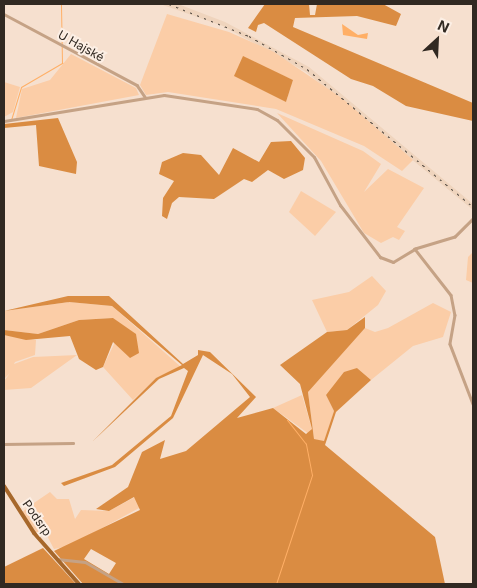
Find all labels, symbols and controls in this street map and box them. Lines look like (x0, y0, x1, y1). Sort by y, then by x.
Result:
north arrow (412, 15, 462, 65)
text: N (435, 16, 452, 36)
street label: U Hajské (55, 27, 107, 65)
street label: Podsrp (19, 497, 55, 539)

